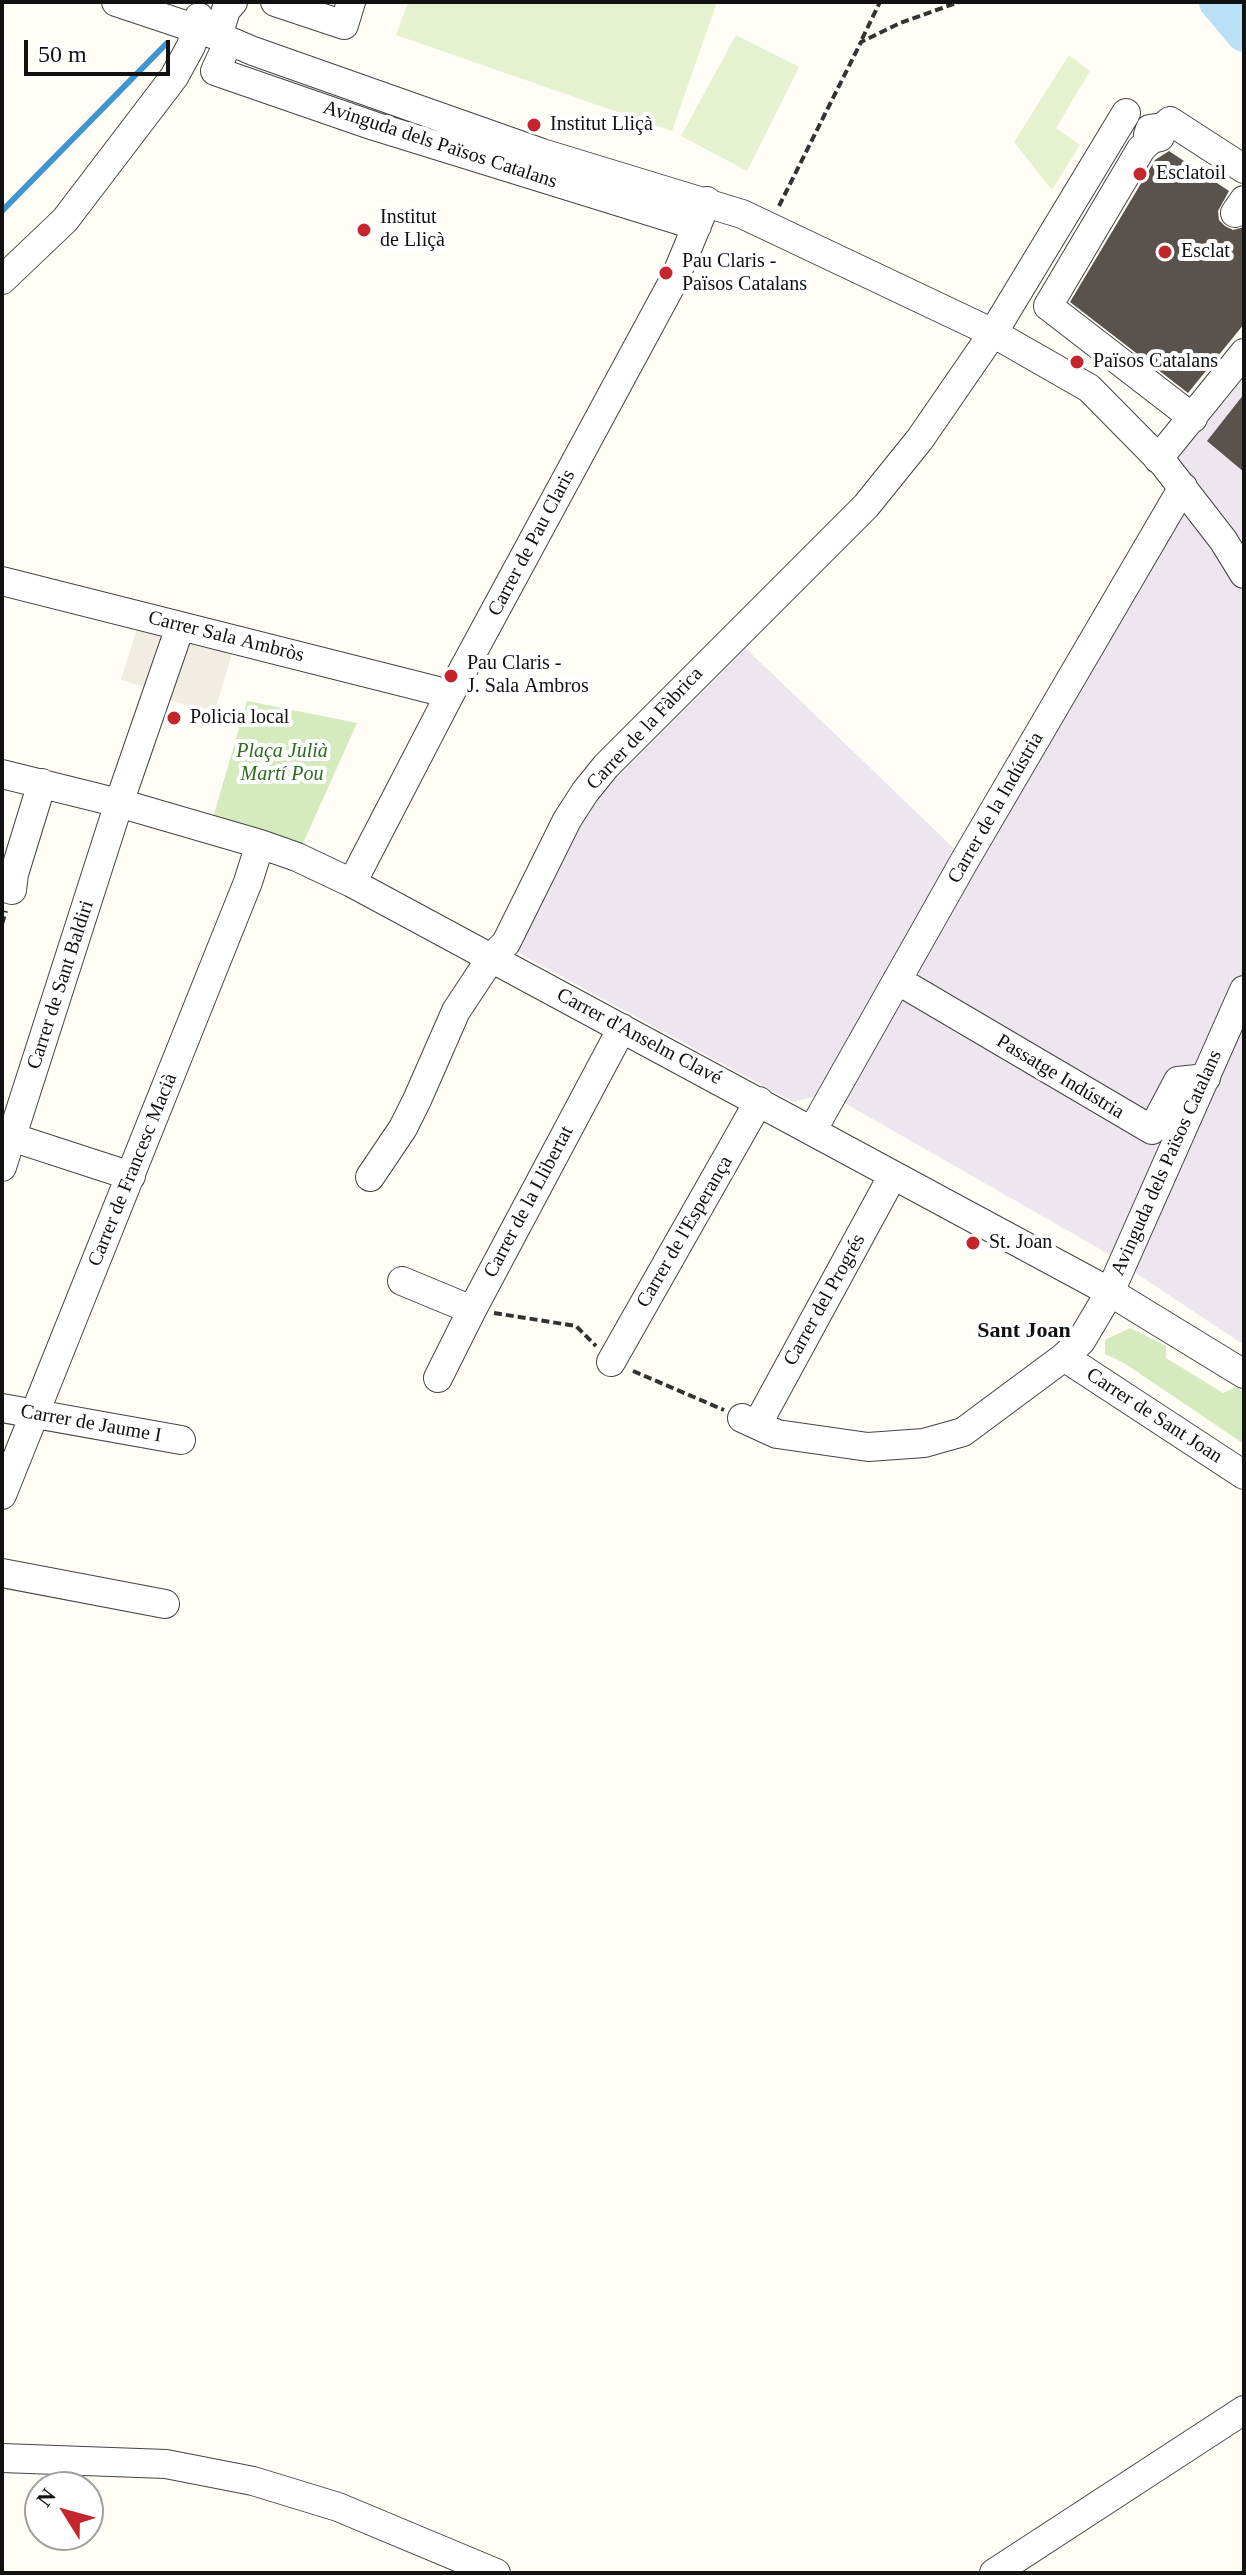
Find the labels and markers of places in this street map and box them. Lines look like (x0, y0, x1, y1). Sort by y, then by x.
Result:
place label: Institut Lliçà (550, 113, 653, 137)
marker: Institut Lliçà (525, 116, 543, 134)
place label: Esclatoil (1156, 162, 1226, 186)
marker: Esclatoil (1131, 165, 1149, 183)
place label: Institut de Lliçà (380, 206, 445, 253)
marker: Institut de Lliçà (355, 221, 373, 239)
place label: Esclat (1181, 240, 1230, 264)
marker: Esclat (1156, 243, 1174, 261)
place label: Pau Claris - Països Catalans (682, 250, 807, 297)
marker: Pau Claris - Països Catalans (657, 264, 675, 282)
place label: Països Catalans (1093, 350, 1218, 374)
marker: Països Catalans (1068, 353, 1086, 371)
place label: Pau Claris - J. Sala Ambros (467, 652, 589, 699)
marker: Pau Claris - J. Sala Ambros (442, 667, 460, 685)
place label: Policia local (190, 706, 289, 730)
marker: Policia local (165, 709, 183, 727)
place label: St. Joan (989, 1231, 1052, 1255)
marker: St. Joan (964, 1234, 982, 1252)

